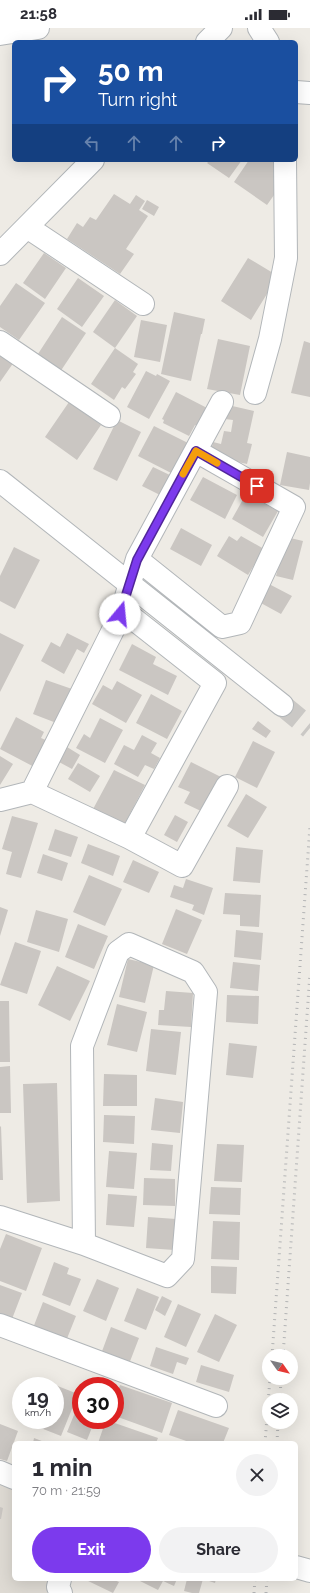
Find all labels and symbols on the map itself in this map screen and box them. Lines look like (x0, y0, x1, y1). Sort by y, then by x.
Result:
pin (240, 469, 274, 503)
position arrow (99, 593, 141, 635)
north arrow (262, 1349, 298, 1385)
speed limit sign: 30 (72, 1377, 124, 1429)

